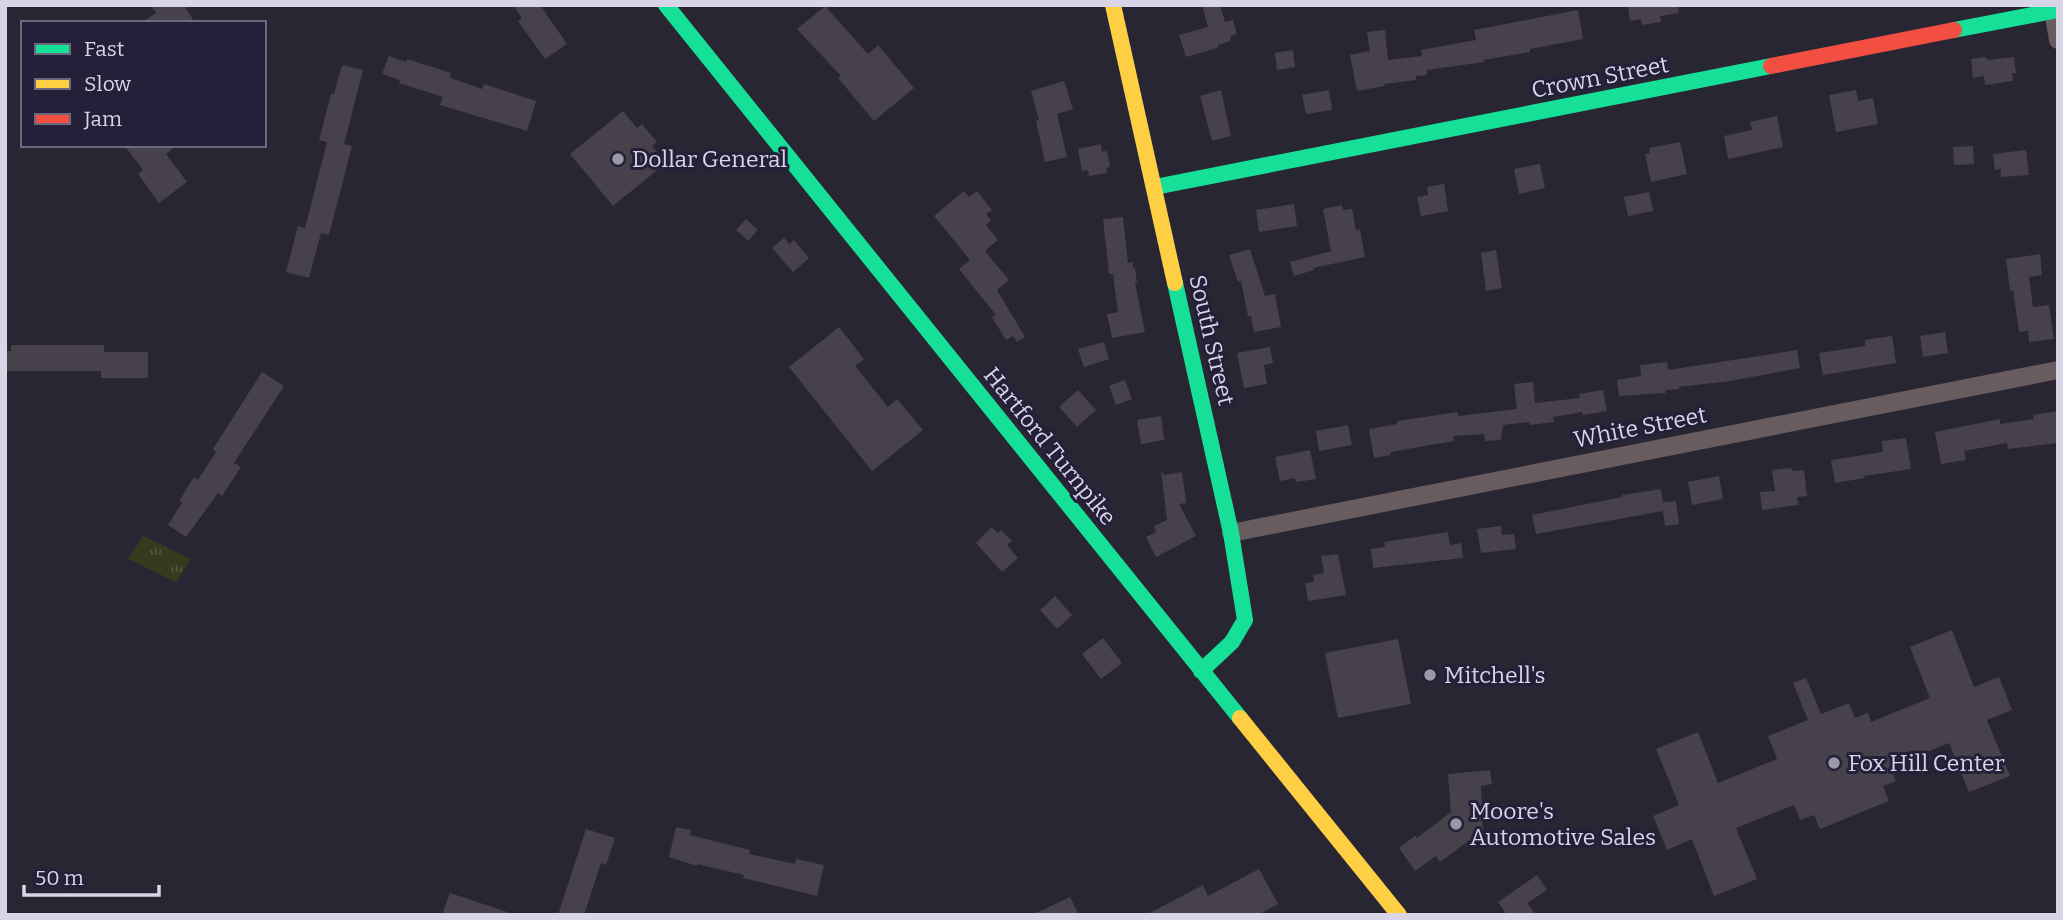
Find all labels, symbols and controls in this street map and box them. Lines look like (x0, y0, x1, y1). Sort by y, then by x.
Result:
legend (21, 21, 266, 147)
text: Fast (84, 36, 125, 62)
street label: Crown Street (1529, 50, 1671, 104)
text: Slow (84, 71, 131, 97)
text: Jam (83, 106, 122, 132)
place label: Dollar General (632, 145, 788, 173)
marker: Dollar General (610, 151, 626, 167)
street label: South Street (1183, 272, 1241, 408)
street label: Hartford Turnpike (978, 361, 1122, 531)
street label: White Street (1571, 400, 1709, 454)
place label: Mitchell's (1444, 661, 1546, 689)
marker: Mitchell's (1422, 667, 1438, 683)
place label: Fox Hill Center (1848, 749, 2005, 777)
marker: Fox Hill Center (1826, 755, 1842, 771)
place label: Moore's Automotive Sales (1470, 797, 1656, 851)
marker: Moore's Automotive Sales (1448, 816, 1464, 832)
scale bar (24, 853, 159, 897)
text: 50 m (35, 865, 84, 891)

